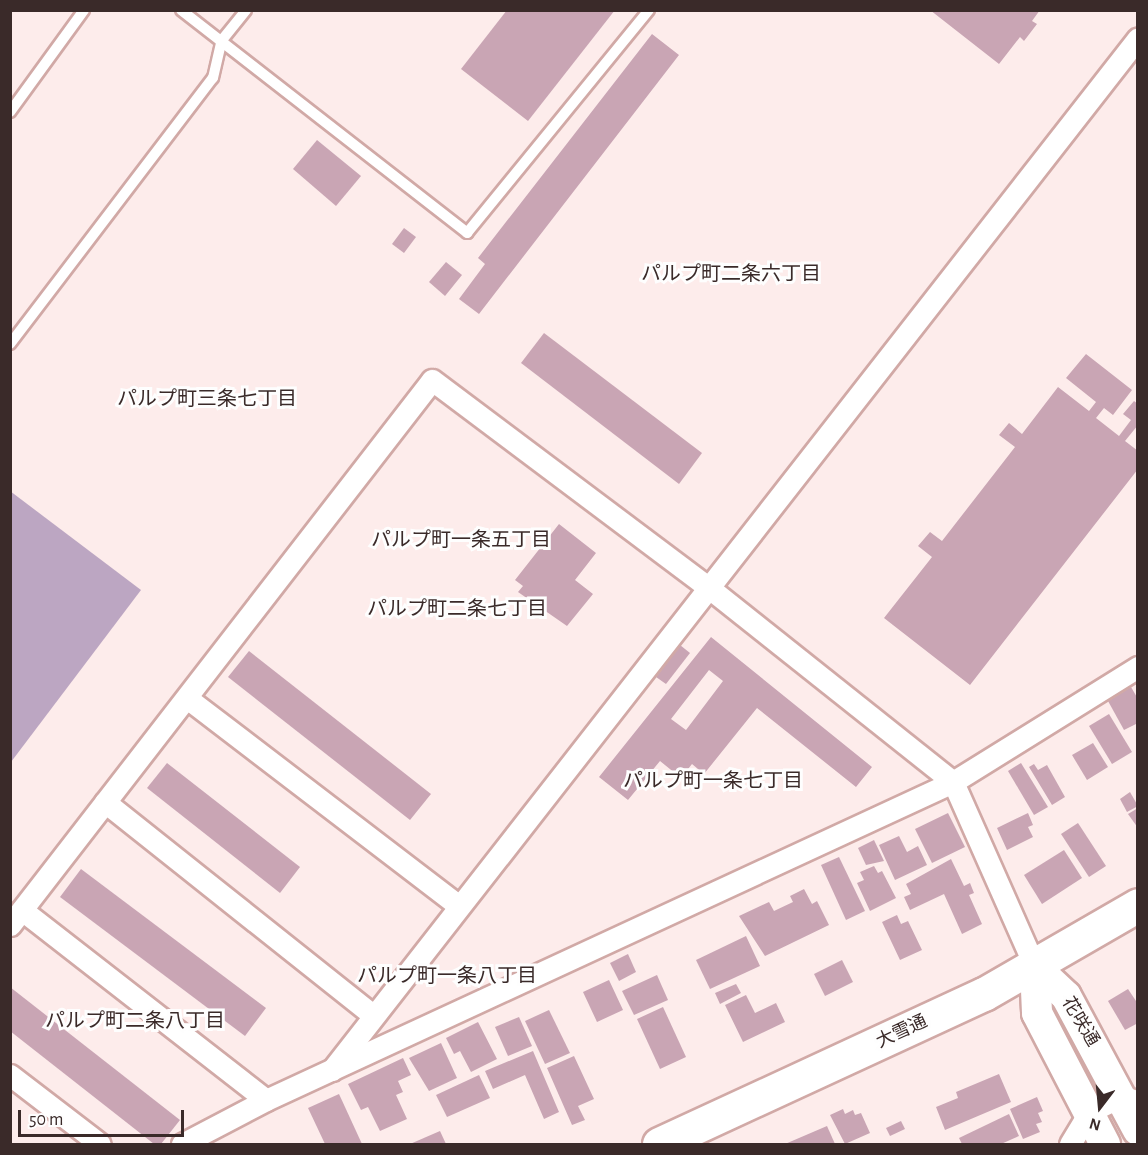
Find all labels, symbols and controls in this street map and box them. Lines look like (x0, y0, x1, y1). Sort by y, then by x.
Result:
district label: パルプ町二条六丁目 (641, 262, 821, 286)
district label: パルプ町三条七丁目 (117, 387, 297, 411)
district label: パルプ町一条五丁目 (371, 528, 551, 552)
district label: パルプ町二条七丁目 (367, 597, 547, 621)
district label: パルプ町一条七丁目 (623, 769, 803, 793)
district label: パルプ町一条八丁目 (357, 964, 537, 988)
street label: 花咲通 (1057, 993, 1103, 1051)
district label: パルプ町二条八丁目 (45, 1009, 225, 1033)
street label: 大雪通 (873, 1011, 931, 1053)
north arrow (1070, 1077, 1130, 1137)
scale bar (21, 1098, 188, 1136)
text: 50 m (29, 1111, 63, 1129)
text: N (1087, 1115, 1103, 1134)

